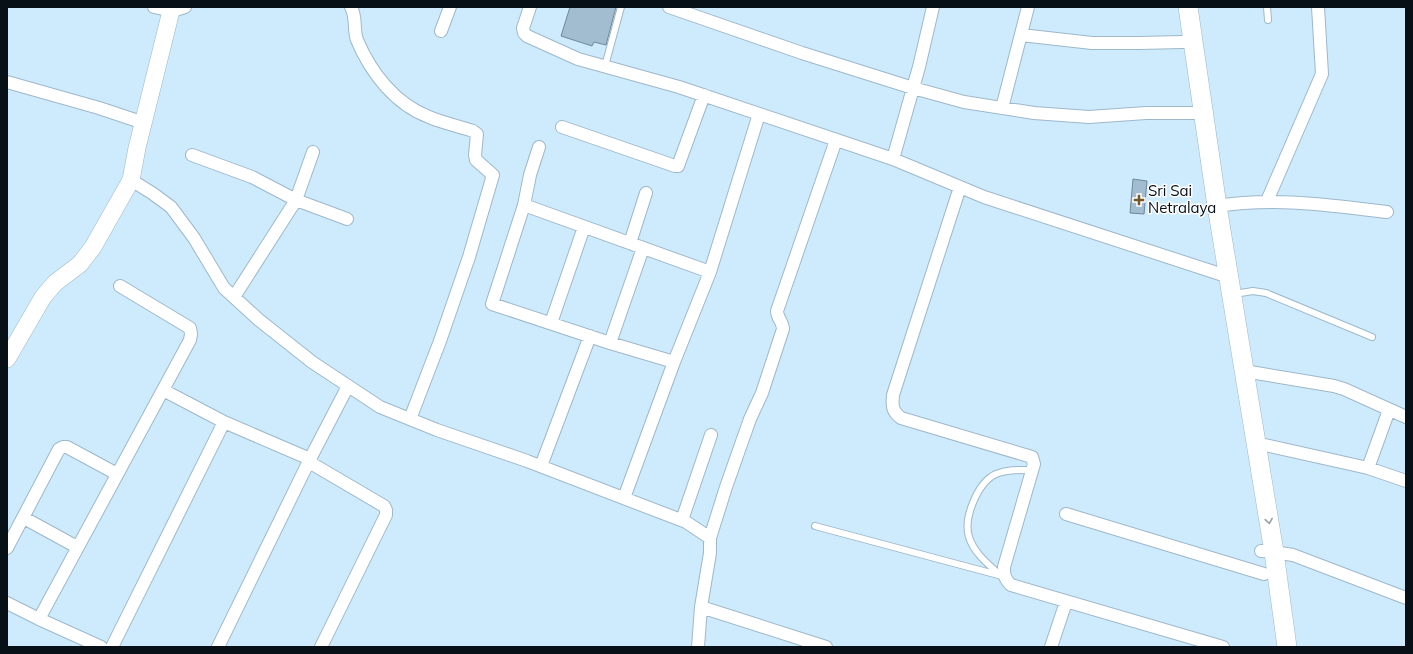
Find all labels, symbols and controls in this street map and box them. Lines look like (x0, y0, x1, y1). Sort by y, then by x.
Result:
place label: Sri Sai Netralaya (1148, 181, 1216, 217)
marker: Sri Sai Netralaya (1133, 194, 1145, 206)
one-way arrow (1264, 517, 1273, 524)

